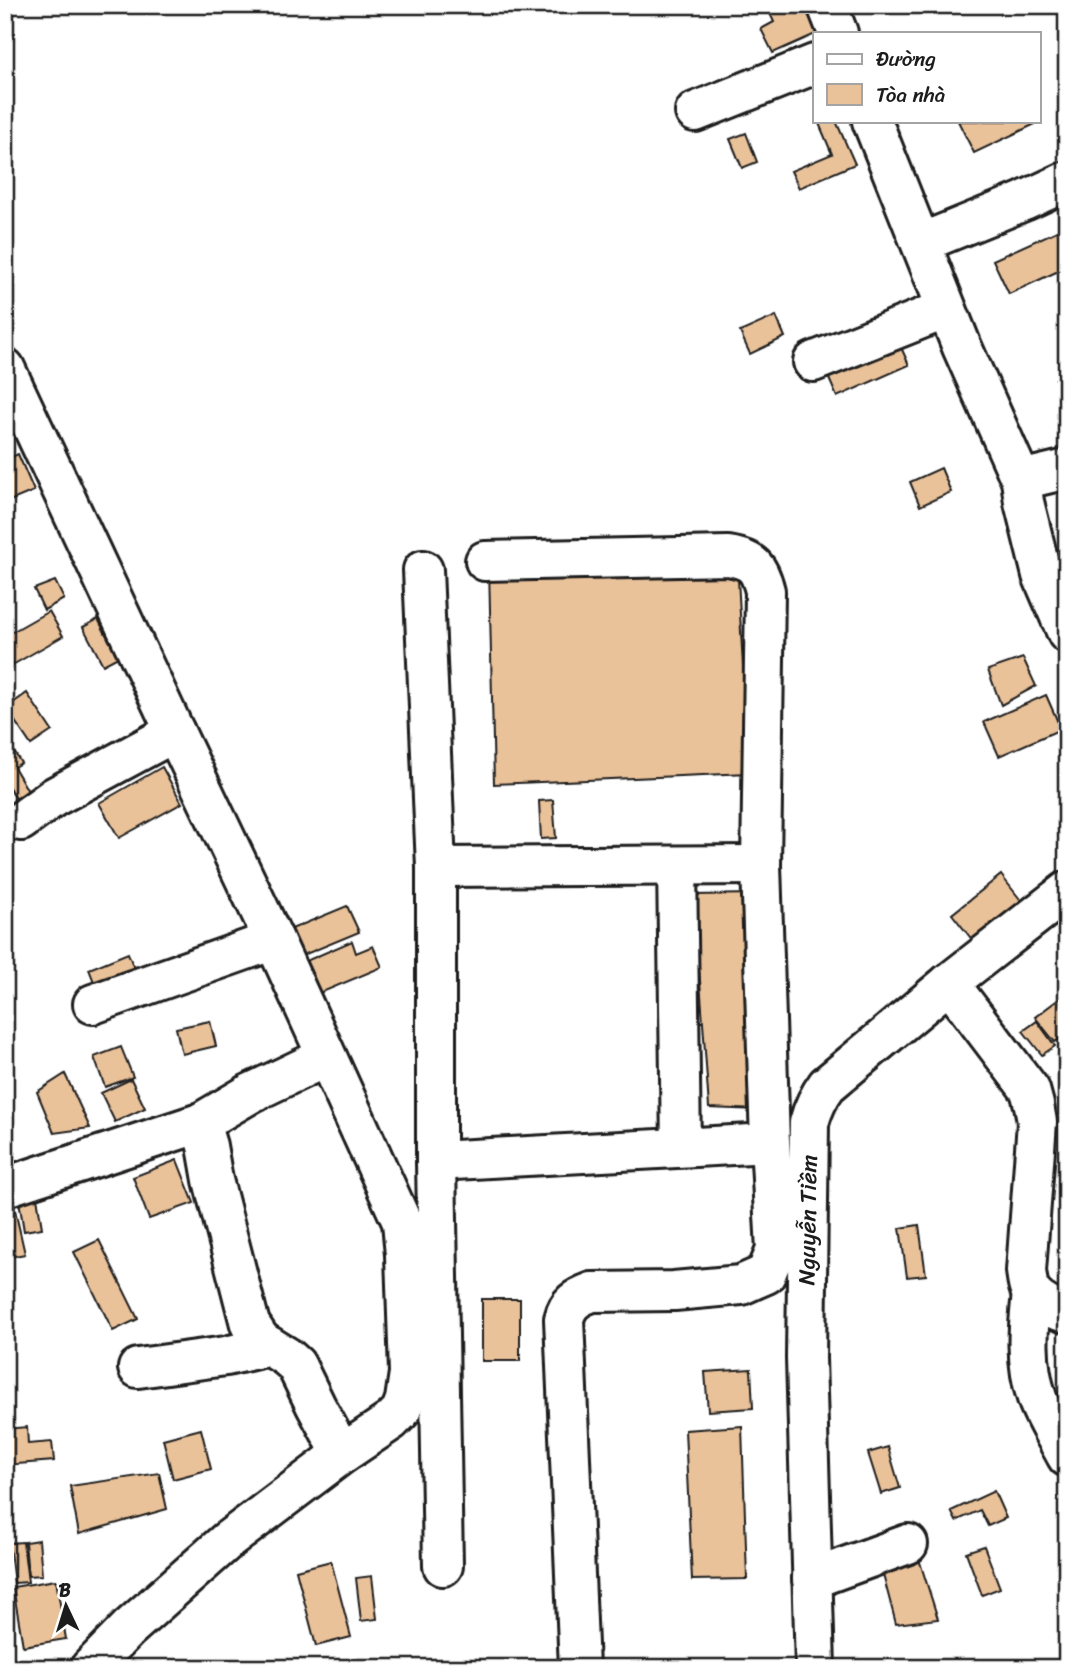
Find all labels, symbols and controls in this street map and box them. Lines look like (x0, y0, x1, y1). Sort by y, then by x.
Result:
legend (813, 32, 1040, 122)
text: Đường (876, 40, 936, 78)
text: Tòa nhà (876, 76, 946, 114)
street label: Nguyễn Tiềm (786, 1154, 830, 1286)
north arrow (32, 1572, 102, 1642)
text: B (58, 1573, 72, 1606)

